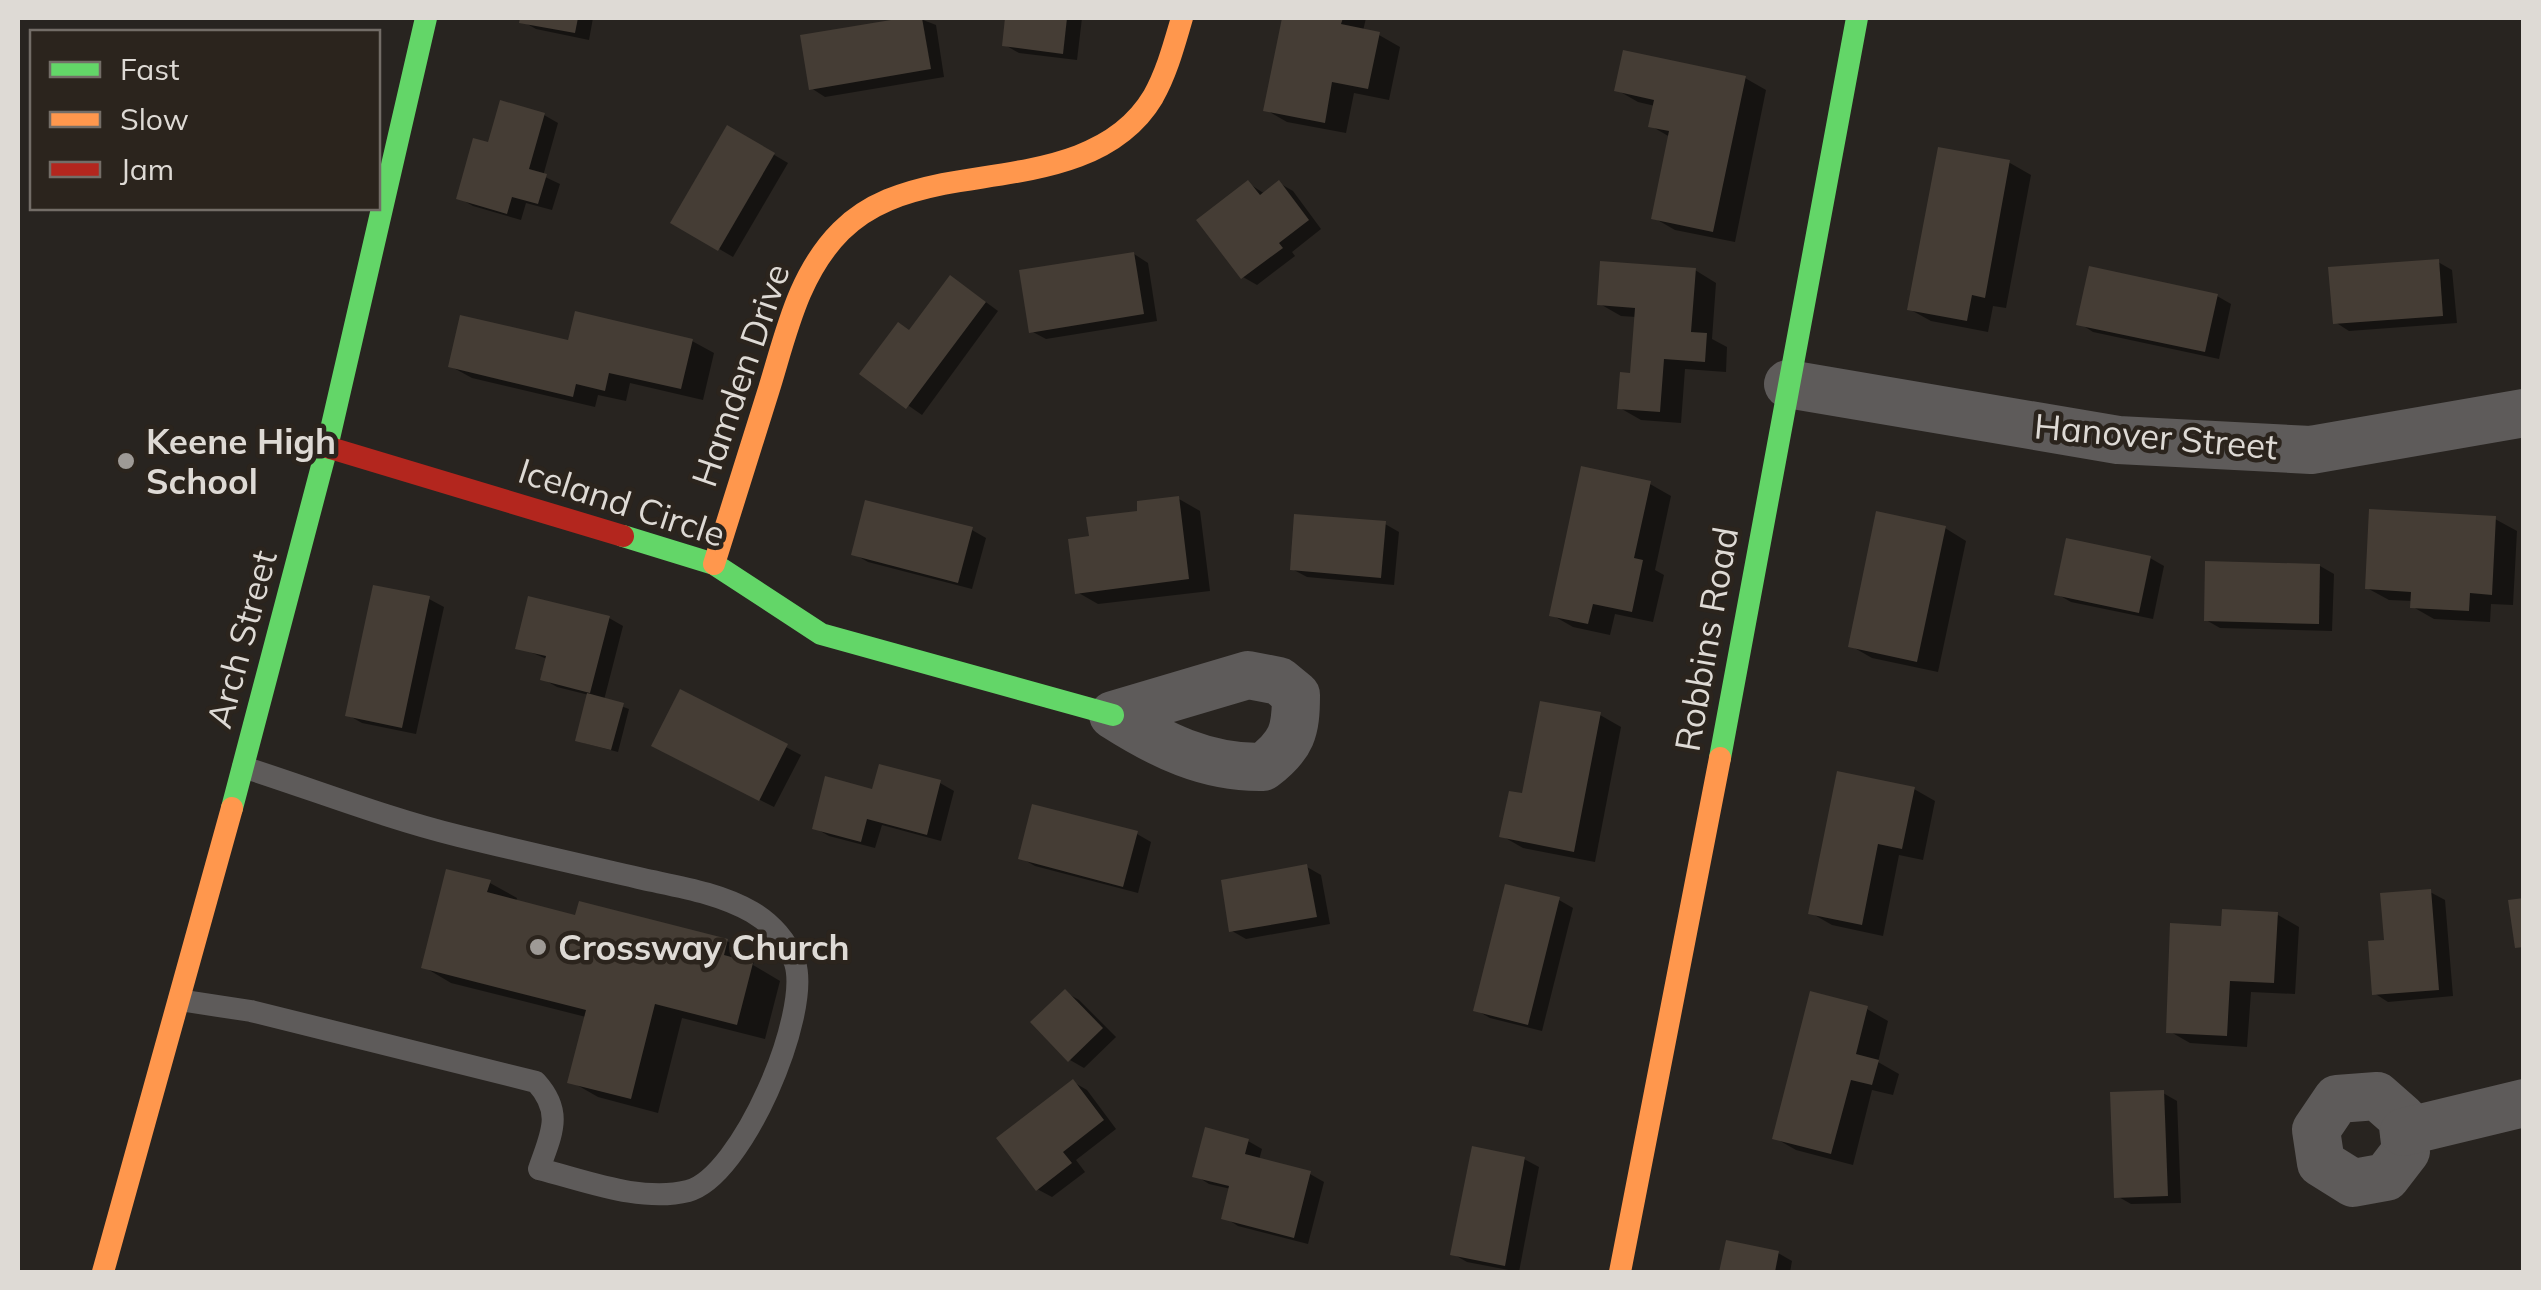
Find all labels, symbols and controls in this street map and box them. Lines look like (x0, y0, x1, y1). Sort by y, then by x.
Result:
legend (30, 30, 380, 210)
text: Fast (120, 50, 180, 88)
text: Slow (120, 100, 189, 138)
text: Jam (120, 150, 174, 188)
street label: Hamden Drive (681, 258, 799, 492)
street label: Hanover Street (2033, 403, 2279, 469)
place label: Keene High School (146, 419, 336, 503)
street label: Iceland Circle (513, 448, 731, 556)
marker: Keene High School (115, 450, 137, 472)
street label: Robbins Road (1665, 523, 1747, 755)
street label: Arch Street (196, 545, 286, 733)
place label: Crossway Church (558, 925, 850, 969)
marker: Crossway Church (527, 936, 549, 958)

